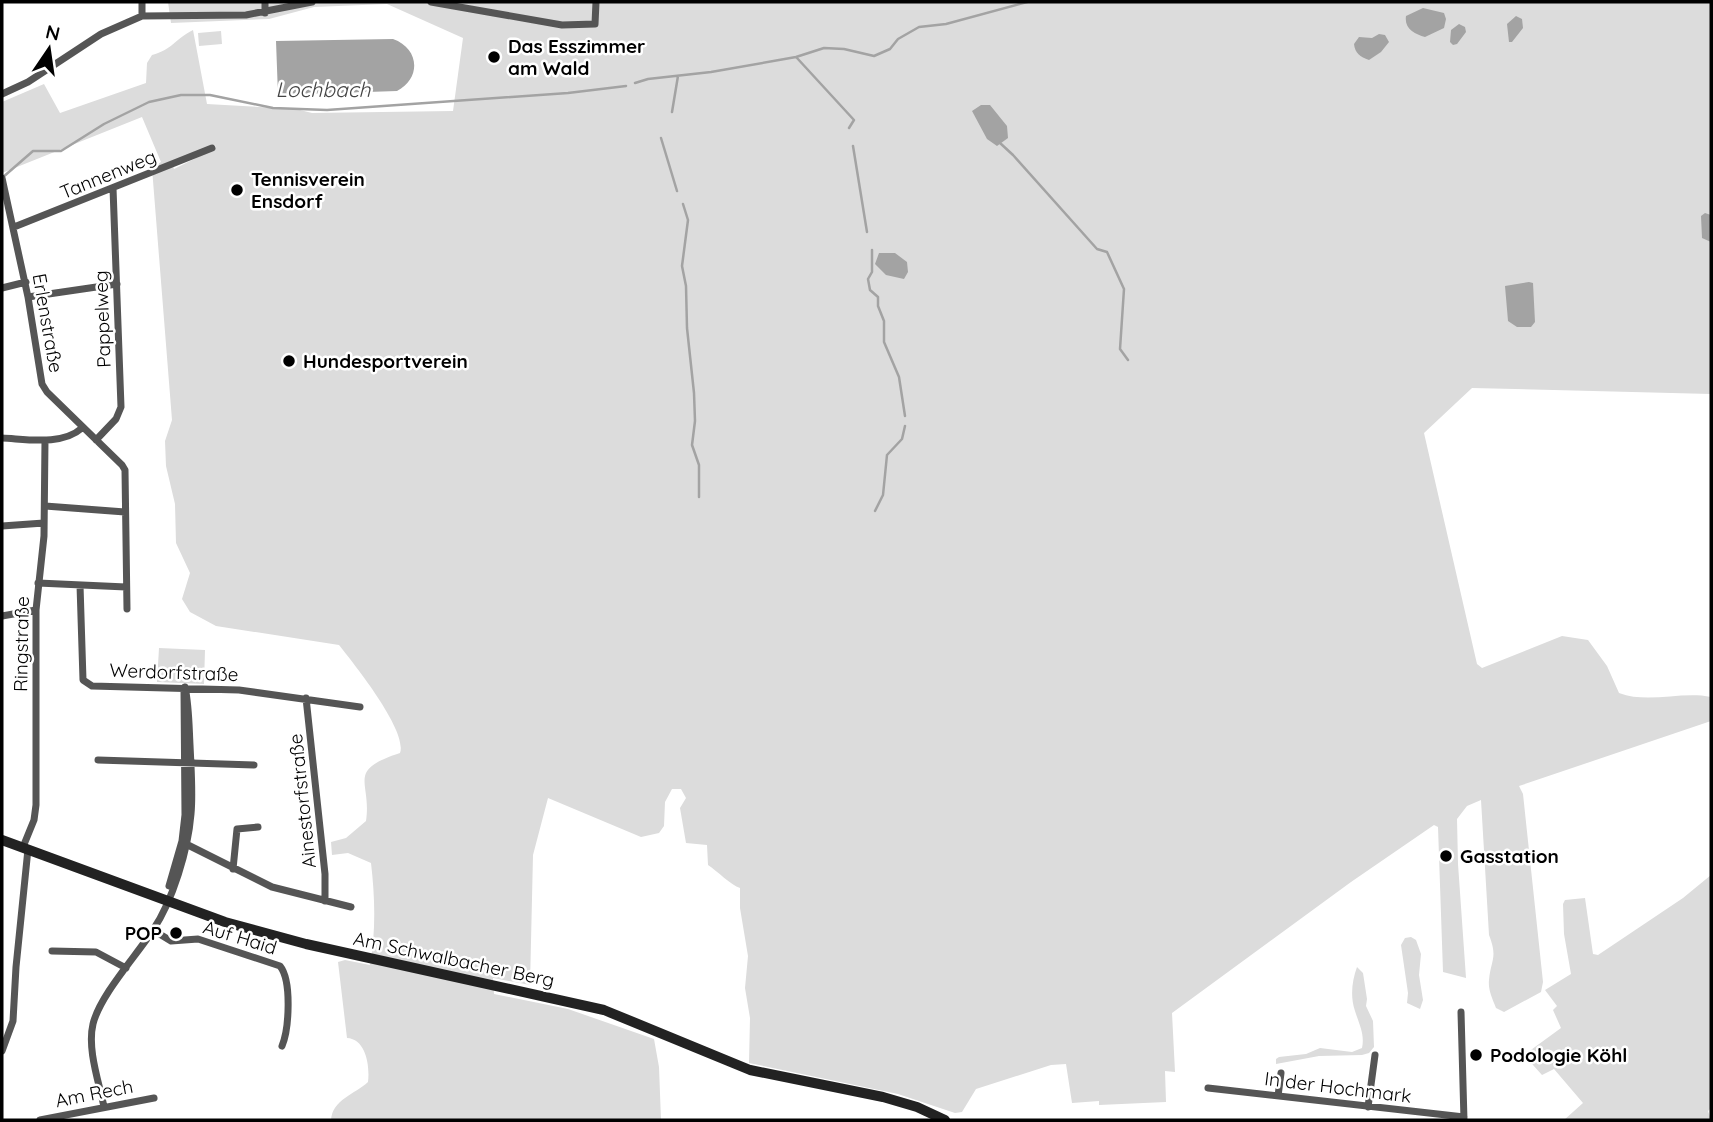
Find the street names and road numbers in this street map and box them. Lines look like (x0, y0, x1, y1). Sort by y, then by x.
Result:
street label: Tannenweg (56, 144, 160, 204)
street label: Pappelweg (88, 270, 116, 368)
street label: Erlenstraße (27, 272, 69, 374)
street label: Ringstraße (8, 596, 34, 692)
street label: Werdorfstraße (109, 658, 239, 686)
street label: Ainestorfstraße (283, 733, 321, 869)
street label: Auf Haid (200, 914, 280, 960)
street label: Am Schwalbacher Berg (351, 926, 557, 992)
street label: In der Hochmark (1263, 1066, 1413, 1108)
street label: Am Rech (53, 1074, 135, 1112)

